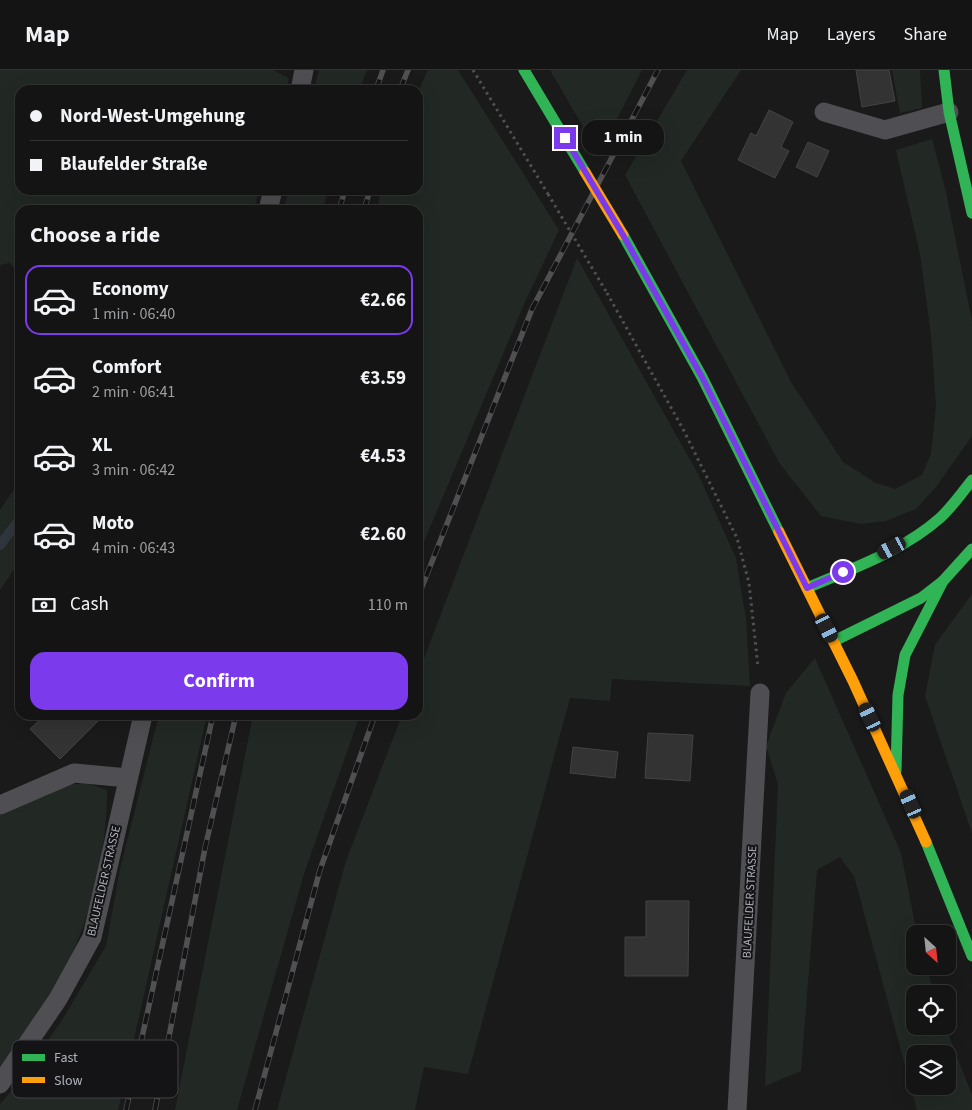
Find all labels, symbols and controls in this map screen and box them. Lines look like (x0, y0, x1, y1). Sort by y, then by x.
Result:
text: Map (25, 17, 70, 52)
text: Map (767, 22, 799, 47)
text: Layers (827, 22, 876, 47)
text: Share (904, 22, 947, 47)
text: Nord-West-Umgehung (60, 103, 245, 130)
callout: 1 min (582, 120, 665, 156)
text: 1 min (604, 126, 642, 148)
route end (554, 127, 576, 149)
text: Blaufelder Straße (60, 151, 208, 178)
text: Choose a ride (30, 219, 160, 251)
text: Economy (92, 276, 169, 303)
icon: car (32, 278, 77, 323)
text: €2.66 (360, 287, 406, 314)
text: 1 min · 06:40 (92, 303, 175, 325)
text: Comfort (92, 354, 162, 381)
icon: car (32, 356, 77, 401)
text: €3.59 (360, 365, 406, 392)
text: 2 min · 06:41 (92, 381, 175, 403)
text: XL (92, 432, 113, 459)
icon: car (32, 434, 77, 479)
text: €4.53 (360, 443, 406, 470)
text: 3 min · 06:42 (92, 459, 175, 481)
text: Moto (92, 510, 134, 537)
icon: car (32, 512, 77, 557)
text: €2.60 (360, 521, 406, 548)
car (875, 534, 908, 562)
text: 4 min · 06:43 (92, 537, 175, 559)
route start (832, 561, 854, 583)
icon: cash (30, 591, 58, 619)
text: Cash (70, 591, 109, 618)
text: 110 m (368, 594, 408, 616)
car (813, 611, 840, 645)
button: Confirm (30, 652, 408, 710)
car (856, 700, 883, 734)
car (898, 787, 923, 821)
street label: BLAUFELDER STRASSE (83, 824, 125, 938)
street label: BLAUFELDER STRASSE (739, 845, 761, 959)
north arrow (906, 925, 956, 975)
map controls (906, 925, 956, 1095)
button: locate (906, 985, 956, 1035)
legend (12, 1040, 178, 1098)
button: layers (906, 1045, 956, 1095)
text: Fast (54, 1048, 78, 1068)
text: Slow (54, 1071, 83, 1091)

